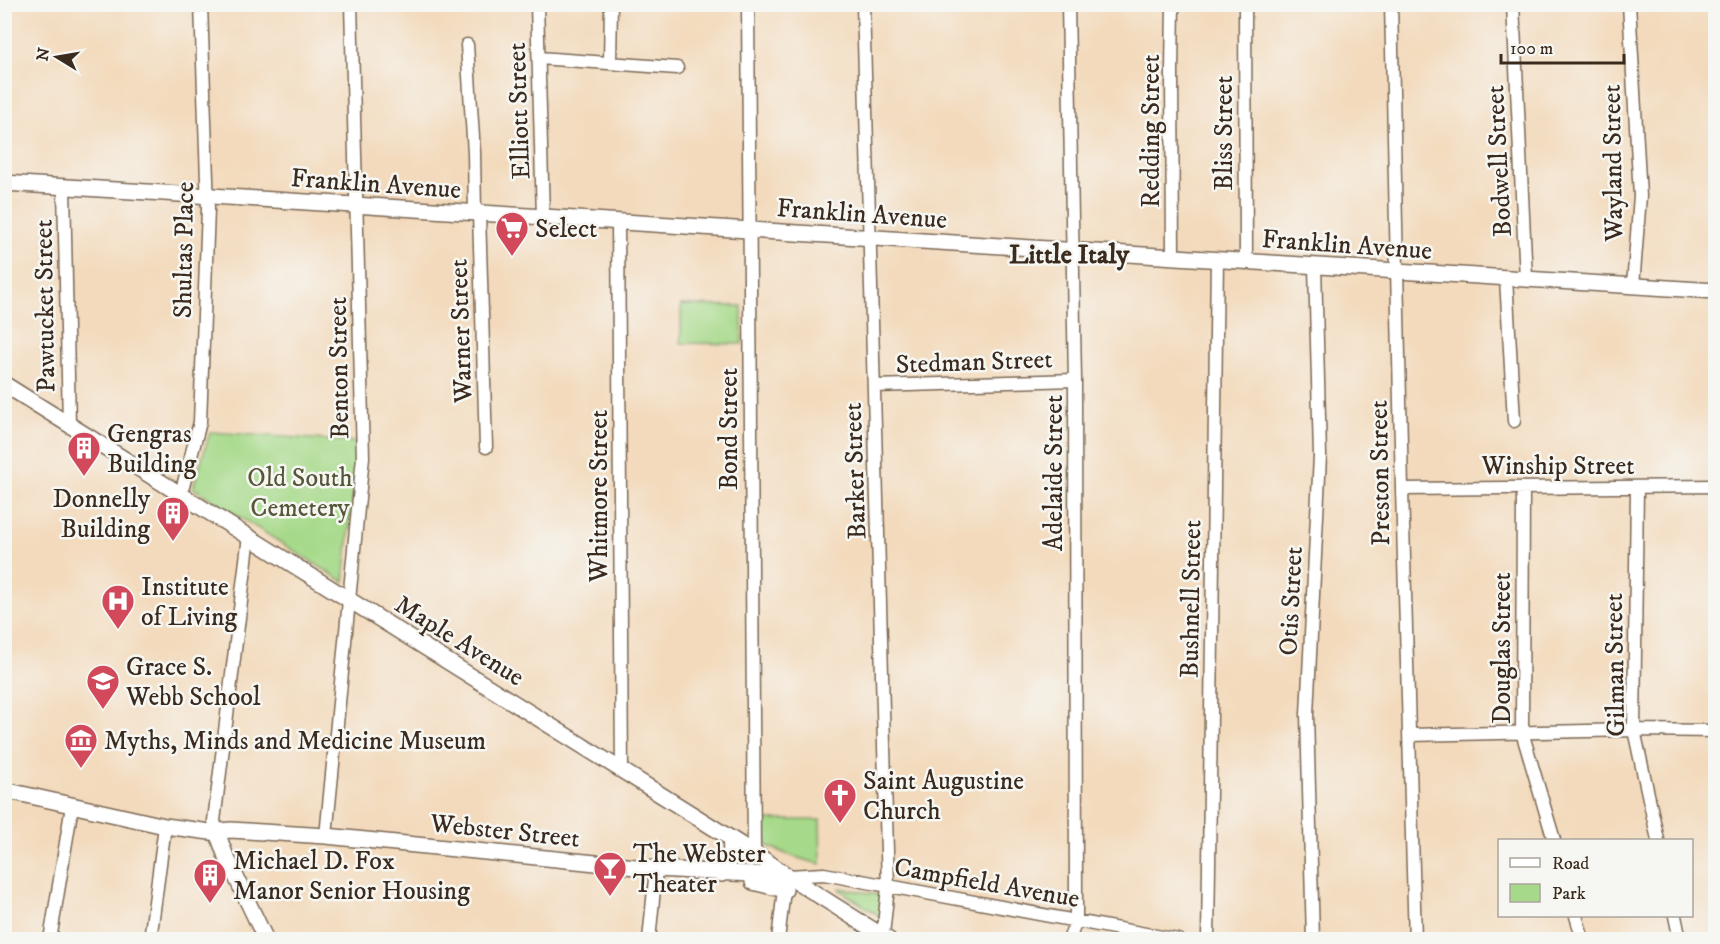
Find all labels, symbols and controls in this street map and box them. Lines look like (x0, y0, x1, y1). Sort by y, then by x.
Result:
north arrow (27, 27, 87, 87)
scale bar (1501, 27, 1624, 65)
text: 100 m (1510, 38, 1553, 60)
street label: Elliott Street (501, 42, 538, 180)
text: N (32, 46, 54, 63)
street label: Redding Street (1135, 54, 1168, 208)
street label: Bliss Street (1208, 75, 1241, 191)
street label: Bodwell Street (1479, 84, 1520, 238)
street label: Wayland Street (1596, 84, 1631, 243)
street label: Franklin Avenue (290, 162, 462, 207)
street label: Shultas Place (167, 181, 202, 319)
street label: Franklin Avenue (776, 192, 948, 237)
supermarket icon: Select (494, 210, 530, 257)
place label: Select (535, 213, 597, 246)
street label: Pawtucket Street (27, 219, 64, 393)
street label: Franklin Avenue (1261, 223, 1433, 268)
district label: Little Italy (1009, 238, 1130, 272)
street label: Warner Street (442, 258, 481, 404)
street label: Benton Street (322, 297, 357, 439)
street label: Stedman Street (895, 343, 1053, 382)
street label: Bond Street (713, 368, 746, 490)
street label: Adelaide Street (1038, 395, 1071, 551)
street label: Preston Street (1363, 400, 1398, 546)
street label: Barker Street (837, 402, 874, 540)
street label: Whitmore Street (583, 410, 616, 583)
place label: Gengras Building (107, 418, 197, 481)
building icon: Gengras Building (66, 430, 102, 477)
street label: Winship Street (1480, 450, 1635, 483)
park label: Old South Cemetery (247, 462, 353, 525)
place label: Donnelly Building (53, 483, 151, 546)
building icon: Donnelly Building (155, 495, 191, 542)
street label: Bushnell Street (1174, 520, 1209, 678)
street label: Otis Street (1272, 546, 1311, 656)
place label: Institute of Living (141, 571, 238, 634)
street label: Douglas Street (1486, 572, 1519, 724)
hospital icon: Institute of Living (100, 583, 136, 630)
street label: Maple Avenue (388, 588, 530, 694)
street label: Gilman Street (1598, 593, 1633, 737)
place label: Grace S. Webb School (125, 651, 261, 714)
school or university icon: Grace S. Webb School (85, 663, 121, 710)
museum icon: Myths, Minds and Medicine Museum (63, 722, 99, 769)
place label: Myths, Minds and Medicine Museum (104, 725, 486, 758)
place label: Saint Augustine Church (863, 765, 1024, 828)
church icon: Saint Augustine Church (822, 777, 858, 824)
street label: Webster Street (428, 807, 581, 856)
place label: The Webster Theater (633, 838, 766, 901)
legend (1498, 839, 1693, 917)
place label: Michael D. Fox Manor Senior Housing (233, 845, 470, 908)
bar icon: The Webster Theater (592, 850, 628, 897)
street label: Campfield Avenue (891, 851, 1082, 916)
text: Road (1552, 853, 1589, 875)
building icon: Michael D. Fox Manor Senior Housing (192, 857, 228, 904)
text: Park (1552, 883, 1586, 905)

